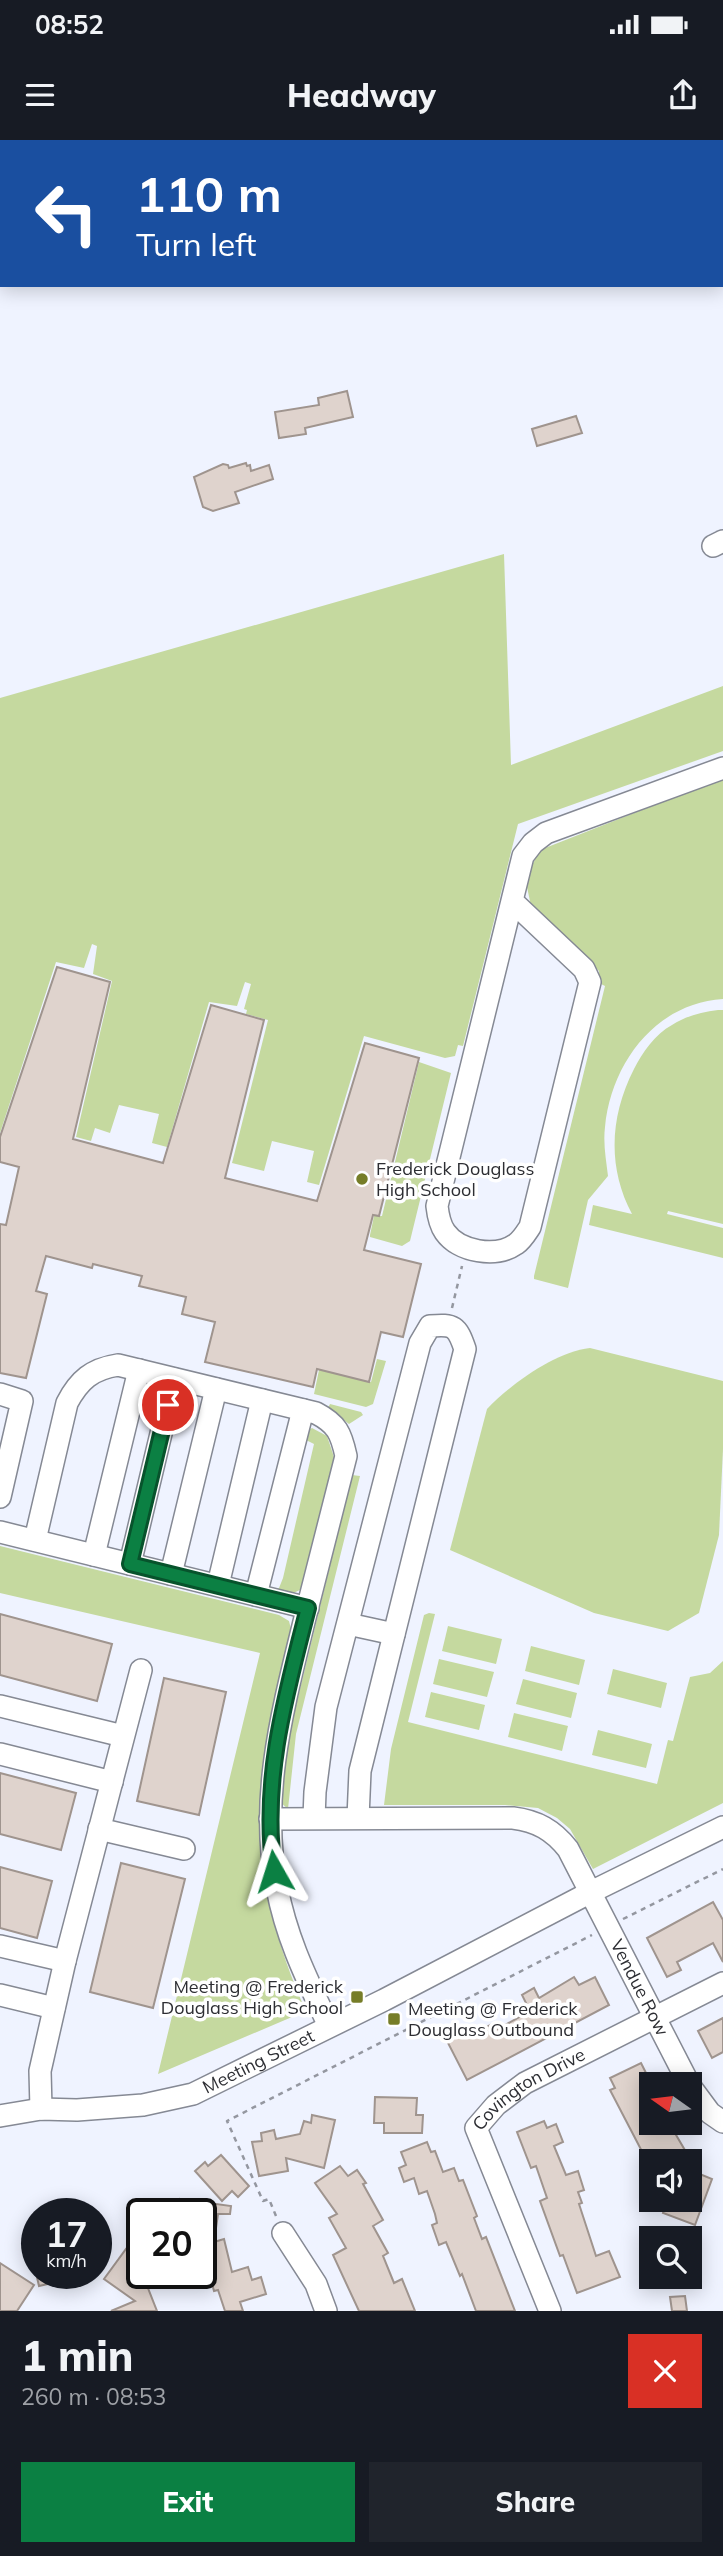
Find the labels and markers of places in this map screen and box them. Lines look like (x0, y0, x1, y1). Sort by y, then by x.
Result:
place label: Frederick Douglass High School (376, 1157, 534, 1201)
marker: Frederick Douglass High School (354, 1171, 370, 1187)
pin (138, 1375, 198, 1435)
place label: Meeting @ Frederick Douglass High School (161, 1975, 344, 2019)
marker: Meeting @ Frederick Douglass High School (349, 1989, 365, 2005)
place label: Meeting @ Frederick Douglass Outbound (408, 1997, 578, 2041)
marker: Meeting @ Frederick Douglass Outbound (386, 2011, 402, 2027)

